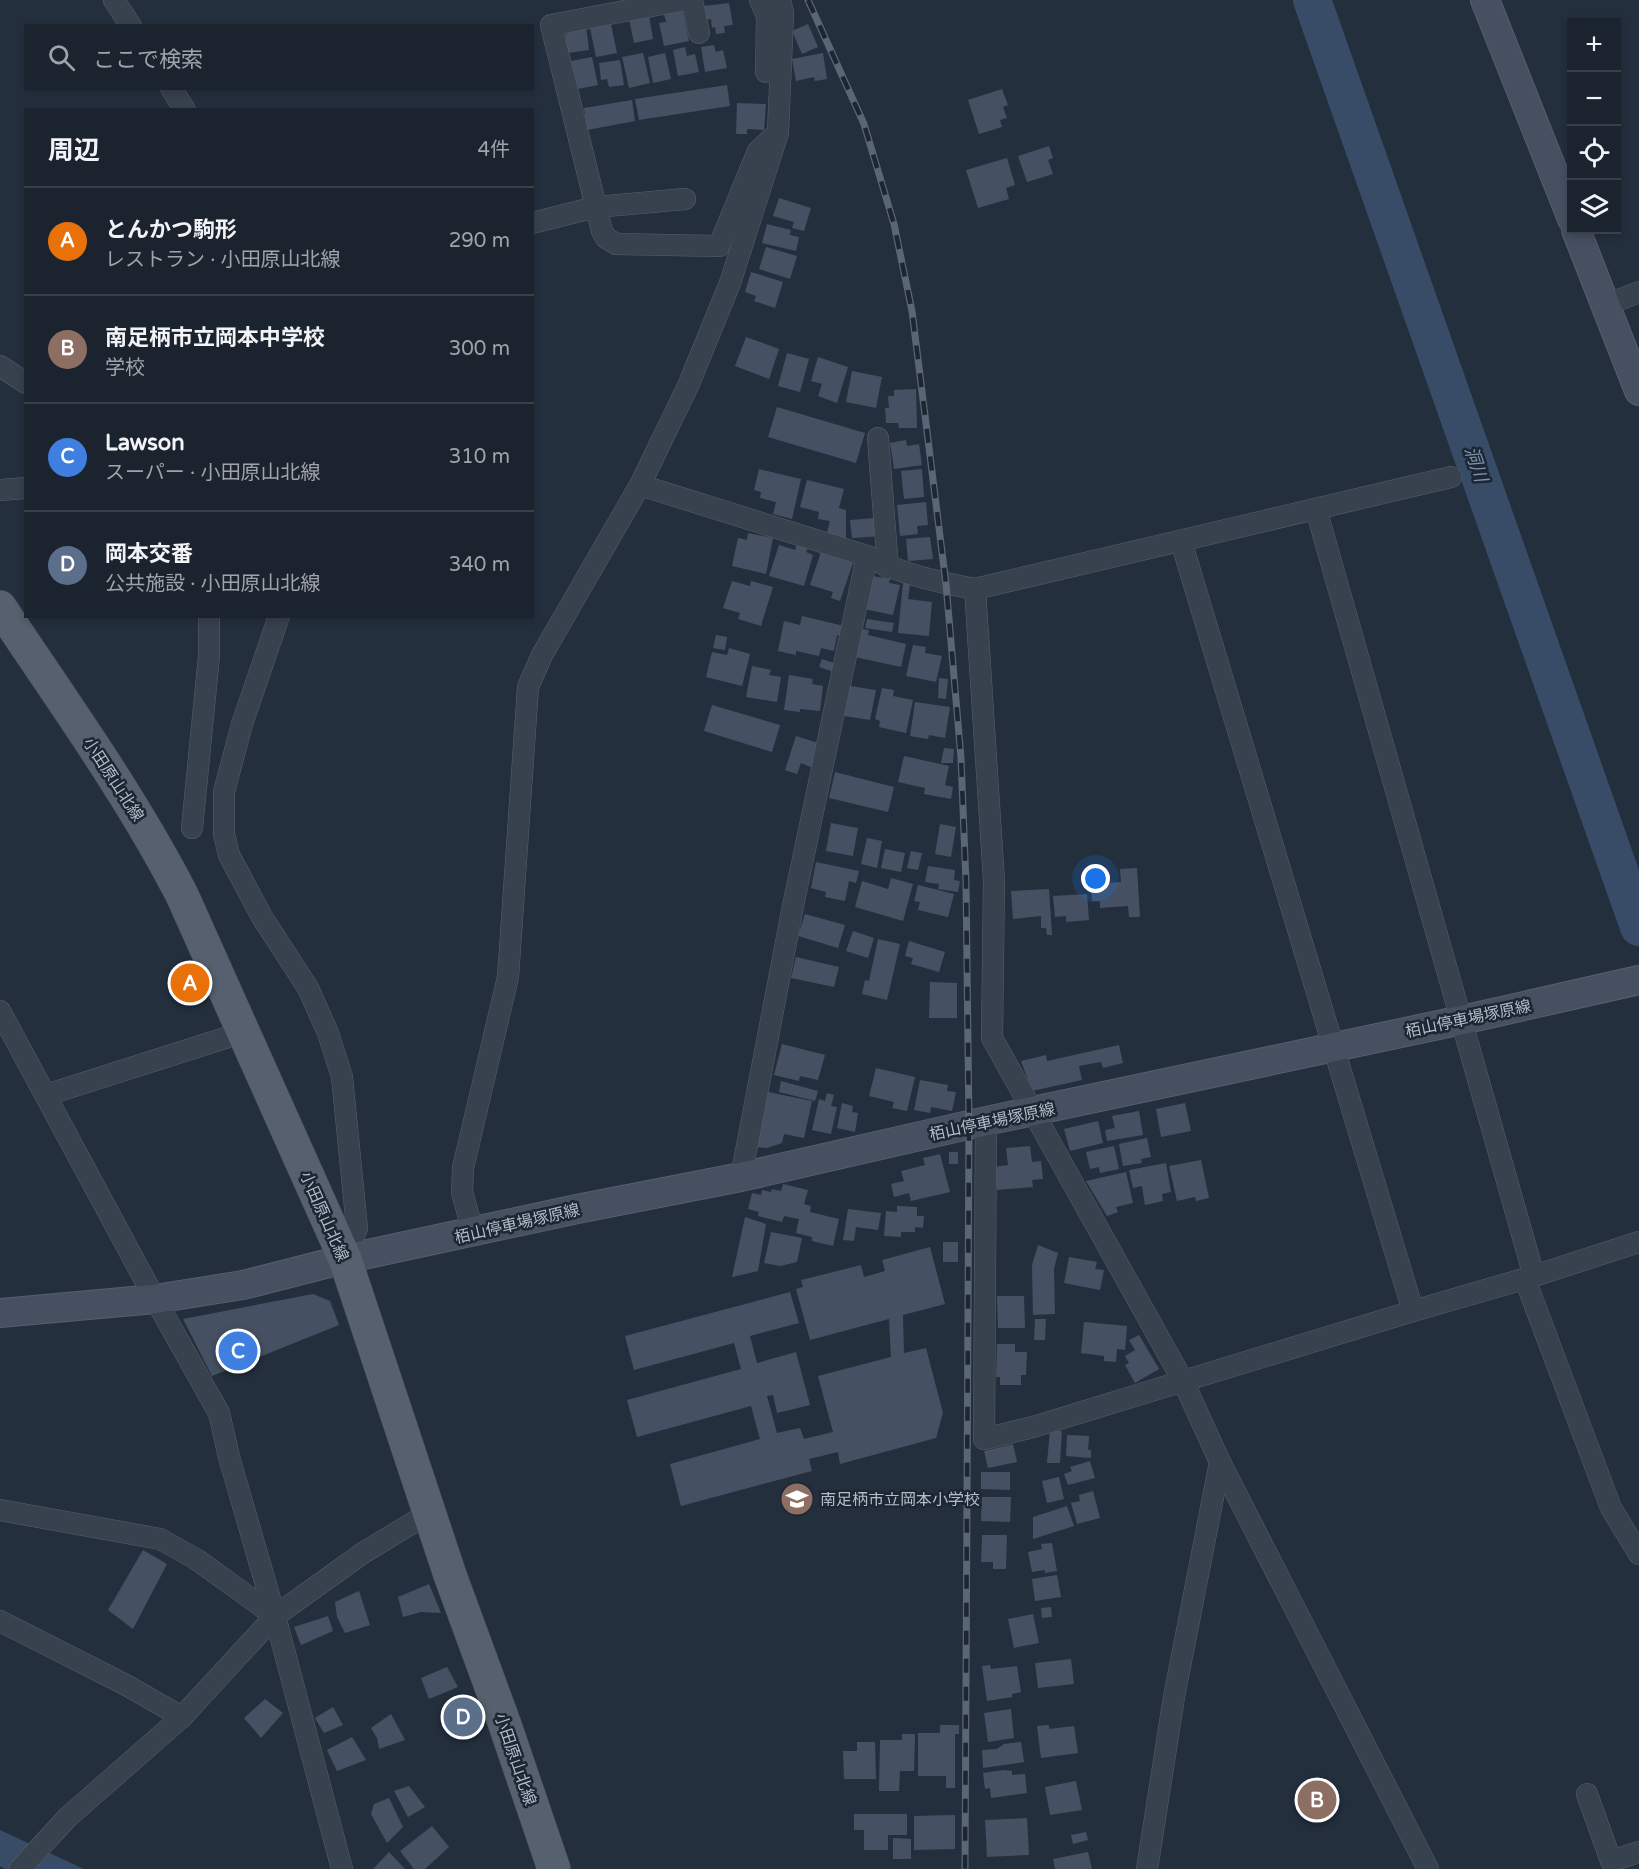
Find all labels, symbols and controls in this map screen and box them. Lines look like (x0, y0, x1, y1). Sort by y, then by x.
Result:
map controls (1567, 18, 1621, 234)
button: + (1567, 18, 1621, 72)
search box (24, 24, 534, 90)
icon: search (45, 41, 78, 74)
text: ここで検索 (93, 47, 203, 73)
button: − (1567, 72, 1621, 126)
button: locate (1567, 126, 1621, 180)
text: 周辺 (48, 135, 100, 166)
text: 4件 (477, 138, 510, 162)
button: layers (1567, 180, 1621, 234)
text: とんかつ駒形 (105, 217, 237, 243)
text: A (60, 229, 75, 253)
text: 290 m (449, 229, 510, 253)
text: レストラン · 小田原山北線 (105, 248, 341, 272)
text: 南足柄市立岡本中学校 (105, 325, 325, 351)
text: B (61, 337, 74, 361)
text: 300 m (449, 337, 510, 361)
text: 学校 (105, 356, 145, 380)
text: Lawson (105, 430, 185, 456)
water label: 洞川 (1460, 443, 1493, 486)
text: C (61, 445, 74, 469)
text: 310 m (449, 445, 510, 469)
text: スーパー · 小田原山北線 (105, 461, 320, 485)
text: 岡本交番 (105, 541, 193, 567)
text: D (60, 553, 75, 577)
text: 340 m (449, 553, 510, 577)
text: 公共施設 · 小田原山北線 (105, 572, 321, 596)
street label: 小田原山北線 (79, 734, 148, 825)
your location (1081, 864, 1110, 893)
pin: A (170, 960, 210, 1006)
street label: 栢山停車場塚原線 (1404, 996, 1533, 1042)
street label: 栢山停車場塚原線 (928, 1099, 1057, 1145)
street label: 小田原山北線 (295, 1168, 353, 1264)
street label: 栢山停車場塚原線 (453, 1200, 582, 1248)
pin: C (218, 1328, 258, 1374)
school or university icon: 南足柄市立岡本小学校 (779, 1481, 815, 1517)
place label: 南足柄市立岡本小学校 (820, 1490, 980, 1510)
pin: D (444, 1694, 482, 1740)
street label: 小田原山北線 (490, 1711, 540, 1808)
pin: B (1298, 1778, 1336, 1822)

